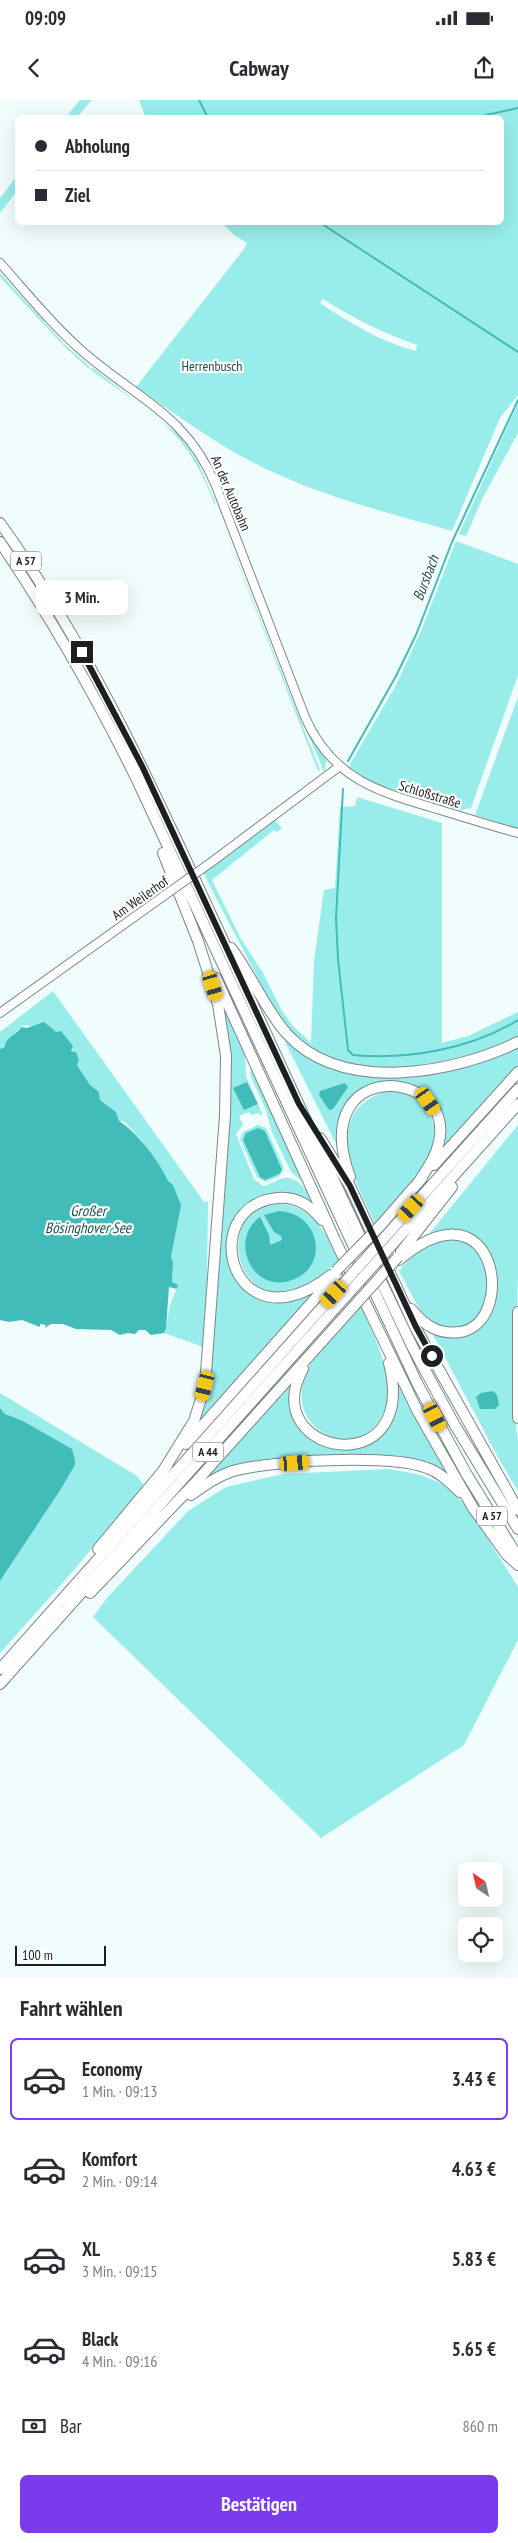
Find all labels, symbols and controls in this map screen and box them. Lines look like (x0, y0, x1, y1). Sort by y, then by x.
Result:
text: 09:09 (25, 6, 66, 30)
icon: back (20, 54, 48, 82)
text: Cabway (229, 54, 289, 82)
icon: share (470, 54, 498, 82)
text: Abholung (65, 134, 130, 158)
text: Ziel (65, 183, 90, 207)
park label: Herrenbusch (182, 357, 242, 375)
street label: An der Autobahn (207, 452, 255, 534)
water label: Bursbach (408, 551, 443, 603)
road number: A 57 (11, 552, 41, 571)
callout: 3 Min. (36, 580, 128, 614)
text: 3 Min. (64, 587, 100, 607)
route end (71, 641, 93, 663)
street label: Schloßstraße (397, 776, 463, 812)
street label: Am Weilerhof (108, 872, 172, 924)
car (201, 969, 224, 1003)
car (413, 1084, 442, 1118)
car (395, 1192, 426, 1224)
water label: Großer Bösinghover See (45, 1201, 132, 1237)
car (318, 1278, 349, 1310)
route start (421, 1345, 443, 1367)
car (194, 1370, 215, 1402)
car (421, 1400, 448, 1434)
road number: A 44 (193, 1442, 223, 1461)
car (279, 1454, 310, 1472)
road number: A 57 (477, 1506, 507, 1525)
north arrow (458, 1862, 502, 1908)
map controls (458, 1862, 503, 1962)
button: locate (458, 1917, 503, 1962)
scale bar (15, 1943, 106, 1966)
text: 100 m (22, 1946, 53, 1964)
text: Fahrt wählen (20, 1994, 123, 2022)
icon: car (22, 2057, 67, 2102)
text: Economy (82, 2057, 142, 2081)
text: 3.43 € (452, 2067, 496, 2091)
text: 1 Min. · 09:13 (82, 2081, 157, 2101)
icon: car (22, 2147, 67, 2192)
text: Komfort (82, 2147, 137, 2171)
text: 4.63 € (452, 2157, 496, 2181)
text: 2 Min. · 09:14 (82, 2171, 157, 2191)
icon: car (22, 2237, 67, 2282)
text: XL (82, 2237, 100, 2261)
text: 5.83 € (452, 2247, 496, 2271)
text: 3 Min. · 09:15 (82, 2261, 157, 2281)
icon: car (22, 2327, 67, 2372)
text: Black (82, 2327, 118, 2351)
text: 5.65 € (452, 2337, 496, 2361)
text: 4 Min. · 09:16 (82, 2351, 157, 2371)
icon: cash (20, 2412, 48, 2440)
text: Bar (60, 2414, 82, 2438)
text: 860 m (463, 2416, 498, 2436)
button: Bestätigen (20, 2475, 498, 2533)

